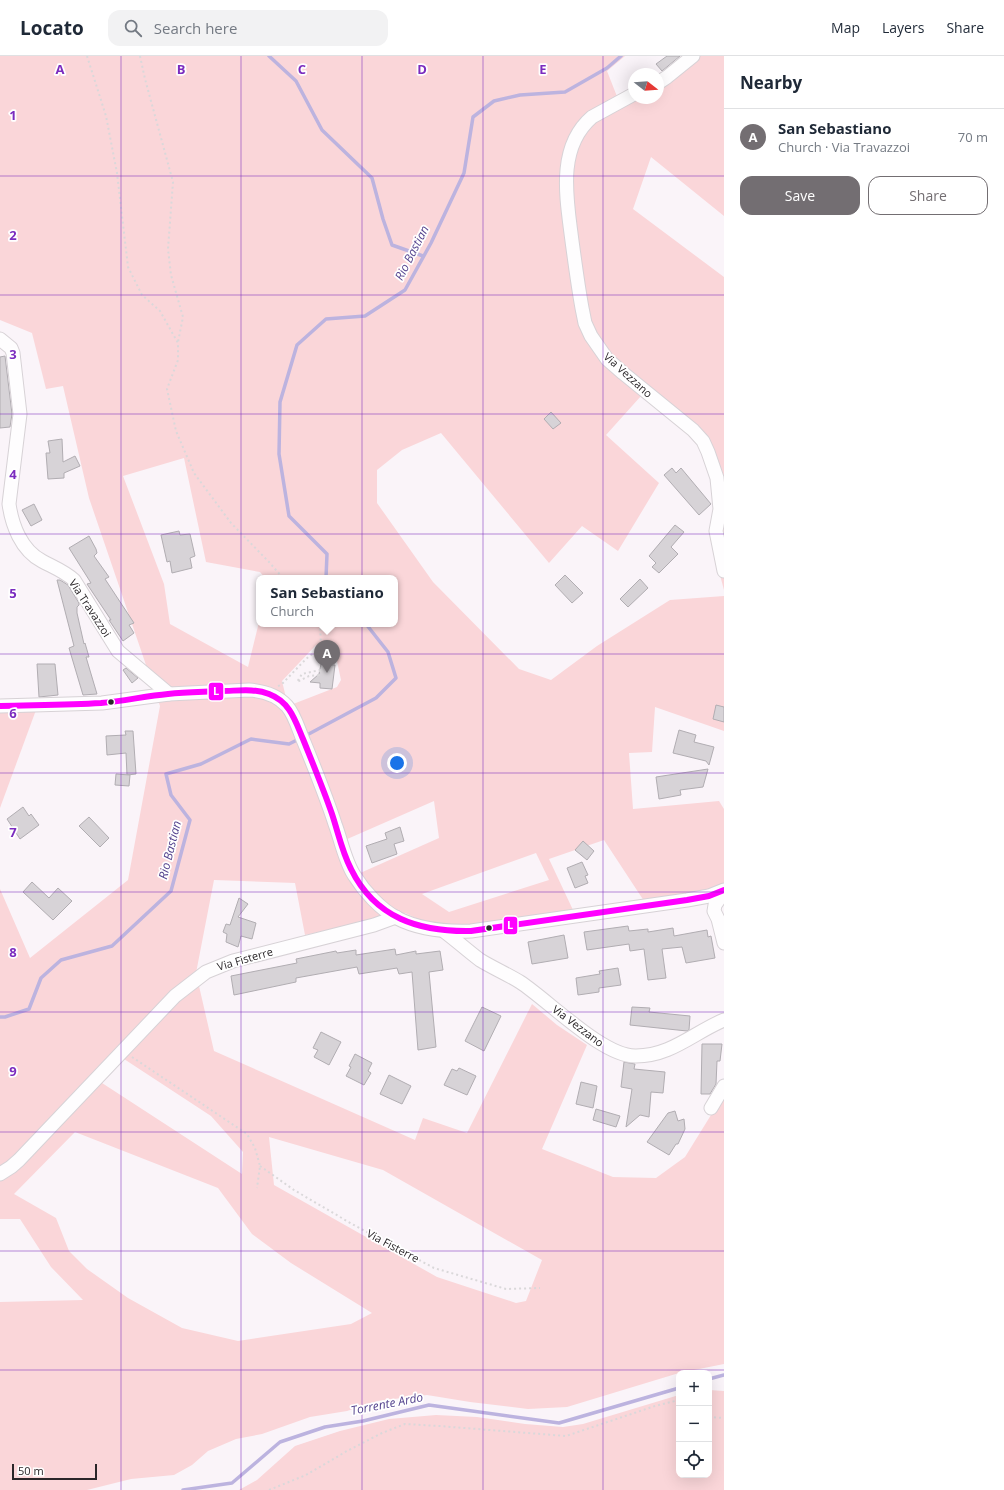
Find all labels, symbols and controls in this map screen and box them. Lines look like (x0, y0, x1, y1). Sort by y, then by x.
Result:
search box (108, 10, 388, 46)
text: Locato (20, 15, 84, 41)
icon: search (122, 17, 144, 39)
text: Search here (154, 18, 237, 38)
text: Map (831, 18, 860, 37)
text: Layers (882, 18, 924, 37)
text: Share (946, 18, 984, 37)
text: A (56, 60, 65, 78)
text: B (177, 60, 186, 78)
text: C (298, 60, 306, 78)
text: D (417, 60, 427, 78)
text: E (539, 60, 547, 78)
north arrow (628, 68, 664, 104)
text: Nearby (740, 71, 802, 94)
text: 1 (9, 106, 17, 124)
text: San Sebastiano (778, 118, 892, 138)
text: A (749, 128, 757, 146)
text: 70 m (958, 128, 988, 146)
text: Church · Via Travazzoi (778, 138, 910, 156)
button: Save (740, 176, 860, 215)
button: Share (868, 176, 988, 215)
water label: Rio Bastian (390, 222, 433, 283)
text: 2 (9, 226, 17, 244)
text: 3 (9, 345, 17, 363)
street label: Via Vezzano (601, 349, 656, 401)
text: 4 (9, 465, 17, 483)
popup (256, 575, 398, 627)
street label: Via Travazzoi (66, 576, 115, 640)
text: San Sebastiano (270, 582, 384, 602)
text: 5 (9, 584, 17, 602)
text: Church (270, 602, 314, 620)
pin: A (314, 640, 340, 673)
line badge: L (208, 682, 224, 701)
text: L (213, 683, 219, 698)
unlabelled marker (106, 697, 116, 707)
text: 6 (9, 704, 17, 722)
your location (387, 753, 407, 773)
water label: Rio Bastian (154, 819, 185, 881)
text: 7 (9, 823, 17, 841)
line badge: L (503, 916, 518, 935)
text: L (507, 917, 513, 932)
unlabelled marker (484, 923, 494, 933)
text: 8 (9, 943, 17, 961)
street label: Via Fisterre (215, 943, 274, 974)
street label: Via Vezzano (549, 1001, 607, 1050)
text: 9 (9, 1062, 17, 1080)
street label: Via Fisterre (364, 1225, 422, 1266)
map controls (676, 1370, 712, 1478)
button: + (676, 1370, 712, 1406)
water label: Torrente Ardo (349, 1388, 425, 1419)
button: − (676, 1406, 712, 1442)
button: locate (676, 1442, 712, 1478)
scale bar (12, 1462, 97, 1481)
text: 50 m (18, 1463, 44, 1478)

